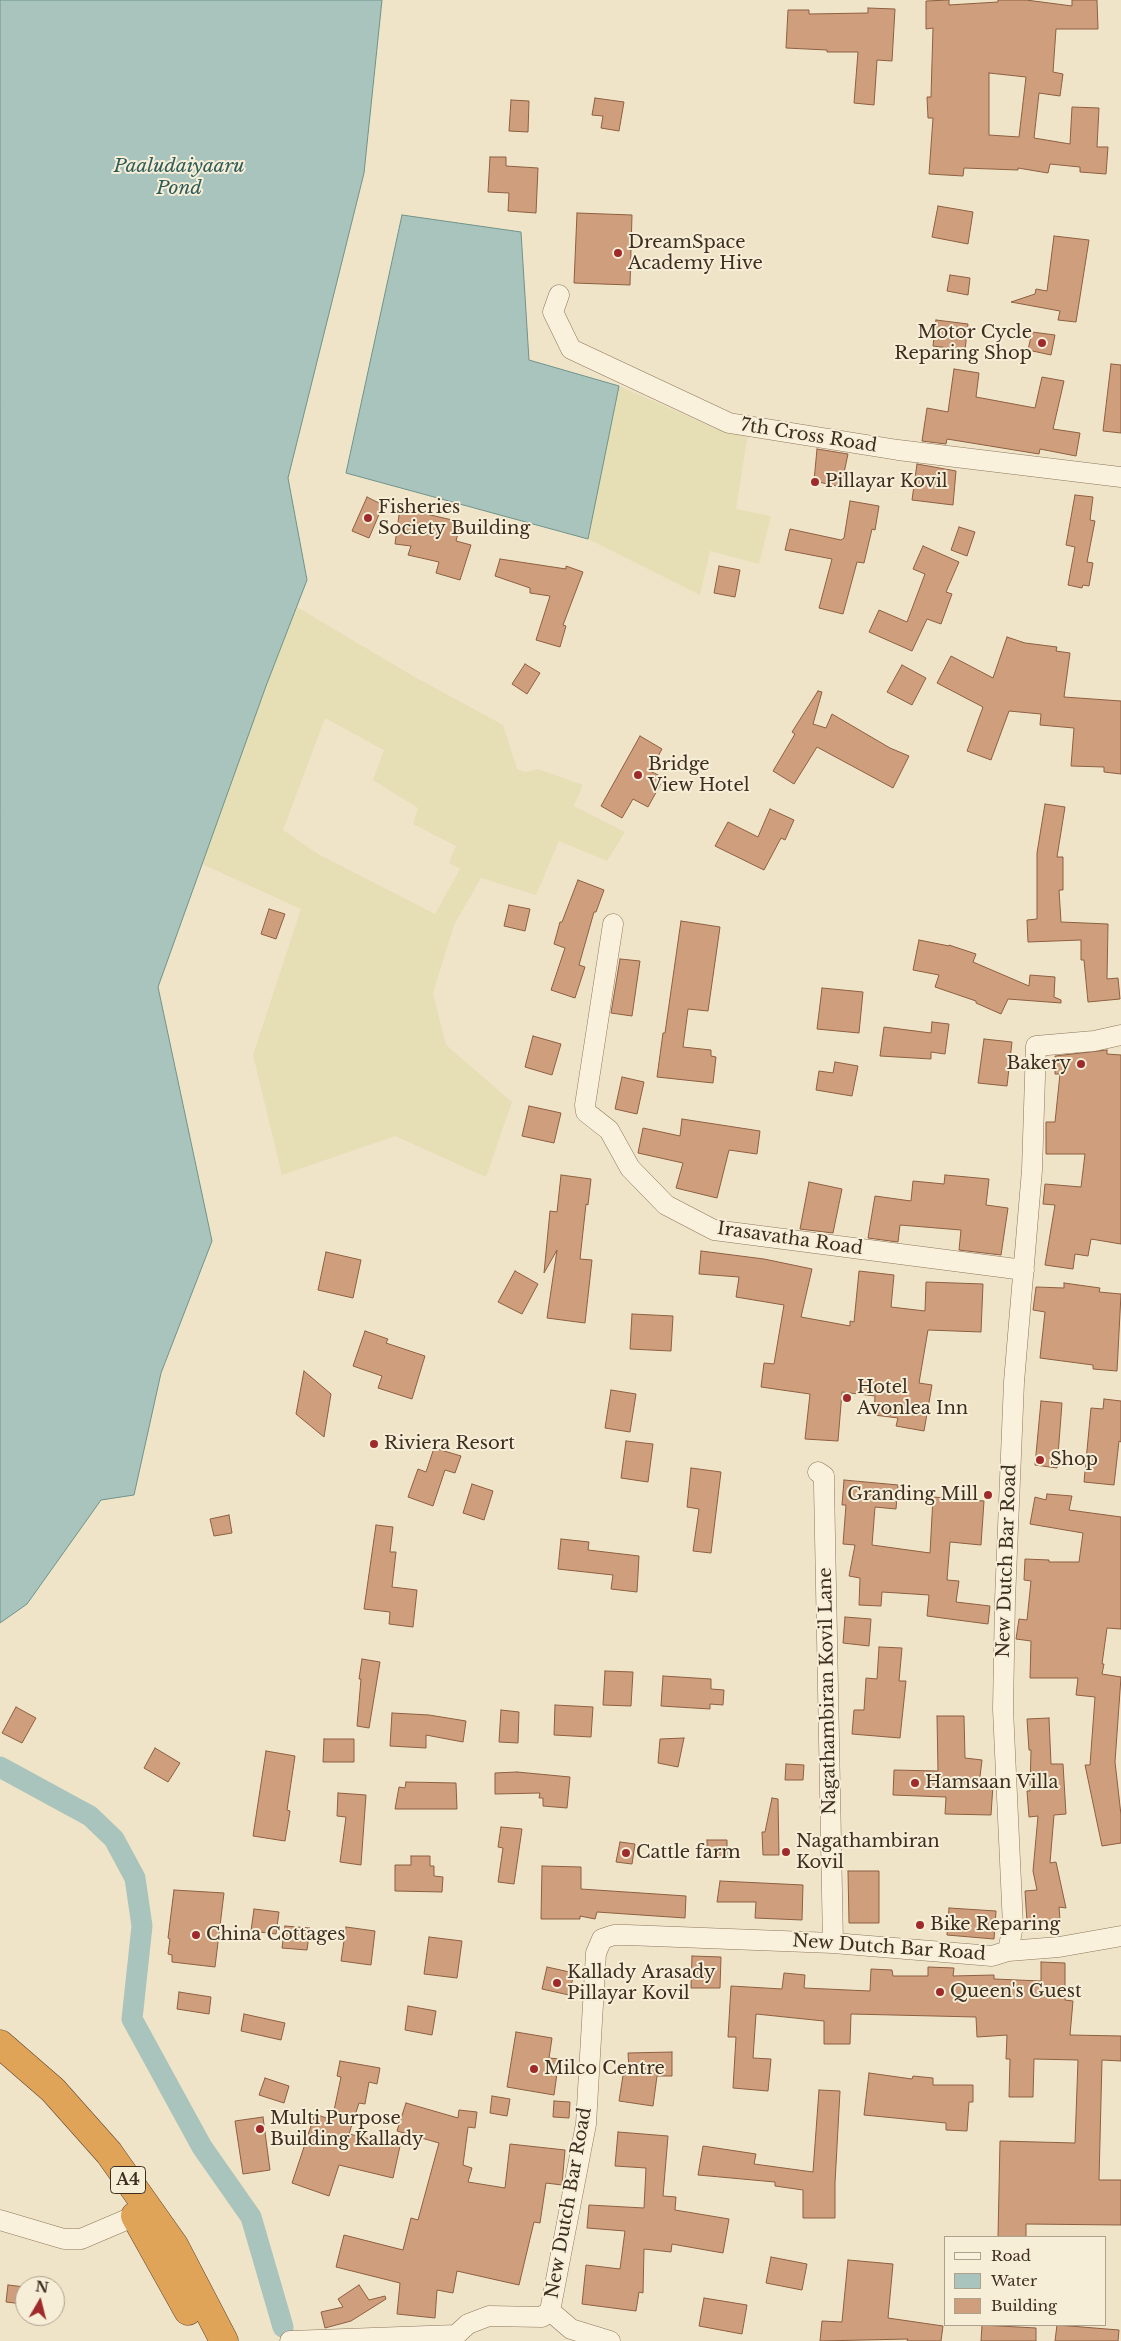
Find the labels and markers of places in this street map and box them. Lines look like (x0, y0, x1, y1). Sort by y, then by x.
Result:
place label: DreamSpace Academy Hive (628, 232, 763, 274)
marker: DreamSpace Academy Hive (612, 247, 624, 259)
place label: Motor Cycle Reparing Shop (894, 322, 1032, 364)
marker: Motor Cycle Reparing Shop (1036, 337, 1048, 349)
place label: Pillayar Kovil (825, 471, 948, 493)
marker: Pillayar Kovil (809, 476, 821, 488)
place label: Fisheries Society Building (378, 497, 530, 540)
marker: Fisheries Society Building (362, 512, 374, 524)
place label: Bridge View Hotel (648, 754, 750, 796)
marker: Bridge View Hotel (632, 769, 644, 781)
place label: Bakery (1006, 1053, 1071, 1075)
marker: Bakery (1075, 1058, 1087, 1070)
place label: Hotel Avonlea Inn (857, 1377, 968, 1420)
marker: Hotel Avonlea Inn (841, 1392, 853, 1404)
place label: Riviera Resort (384, 1433, 515, 1455)
marker: Riviera Resort (368, 1438, 380, 1450)
place label: Shop (1050, 1449, 1098, 1471)
marker: Shop (1034, 1454, 1046, 1466)
place label: Granding Mill (847, 1484, 978, 1506)
marker: Granding Mill (982, 1489, 994, 1501)
place label: Hamsaan Villa (925, 1772, 1058, 1794)
marker: Hamsaan Villa (909, 1777, 921, 1789)
place label: Nagathambiran Kovil (796, 1831, 940, 1874)
place label: Cattle farm (636, 1842, 741, 1864)
marker: Nagathambiran Kovil (780, 1846, 792, 1858)
marker: Cattle farm (620, 1847, 632, 1859)
place label: Bike Reparing (930, 1914, 1060, 1936)
marker: Bike Reparing (914, 1919, 926, 1931)
place label: China Cottages (206, 1924, 345, 1946)
marker: China Cottages (190, 1929, 202, 1941)
place label: Kallady Arasady Pillayar Kovil (567, 1962, 715, 2005)
marker: Kallady Arasady Pillayar Kovil (551, 1977, 563, 1989)
place label: Queen's Guest (950, 1981, 1082, 2003)
marker: Queen's Guest (934, 1986, 946, 1998)
place label: Milco Centre (544, 2058, 665, 2080)
marker: Milco Centre (528, 2063, 540, 2075)
place label: Multi Purpose Building Kallady (270, 2108, 424, 2150)
marker: Multi Purpose Building Kallady (254, 2123, 266, 2135)

